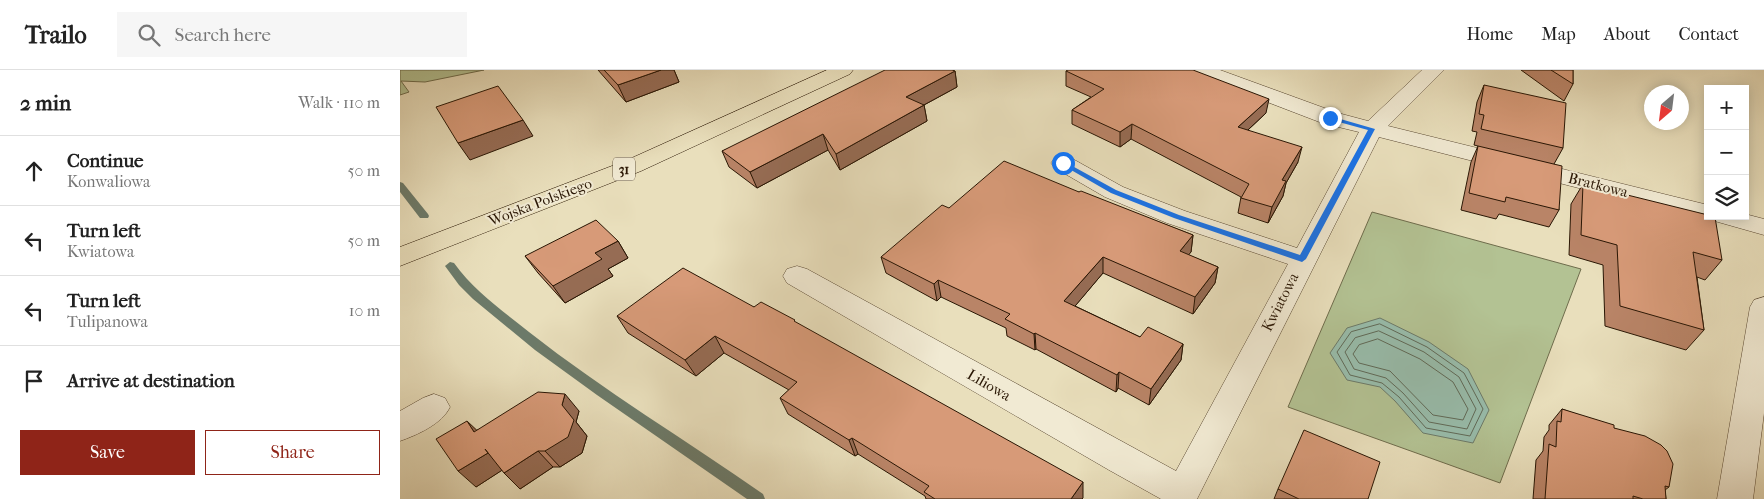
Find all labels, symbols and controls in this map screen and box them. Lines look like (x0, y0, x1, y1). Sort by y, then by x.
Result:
search box (117, 12, 467, 57)
text: Trailo (25, 21, 87, 49)
icon: search (135, 21, 163, 49)
text: Search here (175, 24, 271, 46)
text: Home (1466, 24, 1513, 45)
text: Map (1541, 24, 1576, 45)
text: About (1604, 24, 1650, 45)
text: Contact (1678, 24, 1739, 45)
north arrow (1644, 85, 1689, 130)
map controls (1704, 85, 1749, 220)
button: + (1704, 85, 1749, 130)
text: 2 min (20, 91, 71, 115)
text: Walk · 110 m (298, 93, 380, 112)
route end (1319, 107, 1342, 130)
button: − (1704, 130, 1749, 175)
text: Continue (67, 150, 143, 172)
route start (1052, 152, 1075, 175)
icon: ahead (20, 157, 48, 185)
road number: 31 (613, 158, 635, 180)
text: 50 m (348, 161, 380, 180)
street label: Bratkowa (1566, 169, 1631, 201)
text: Konwaliowa (67, 172, 150, 191)
street label: Wojska Polskiego (485, 174, 595, 230)
button: layers (1704, 175, 1749, 220)
text: Turn left (67, 220, 141, 242)
icon: left (20, 227, 48, 255)
text: 50 m (348, 231, 380, 250)
text: Kwiatowa (67, 242, 134, 261)
street label: Kwiatowa (1258, 269, 1303, 334)
text: Turn left (67, 290, 141, 312)
icon: left (20, 297, 48, 325)
text: 10 m (349, 301, 380, 320)
text: Tulipanowa (67, 312, 148, 331)
street label: Liliowa (964, 365, 1015, 405)
icon: arrive (20, 367, 48, 395)
text: Arrive at destination (67, 370, 235, 392)
button: Save (20, 430, 195, 475)
button: Share (205, 430, 380, 475)

